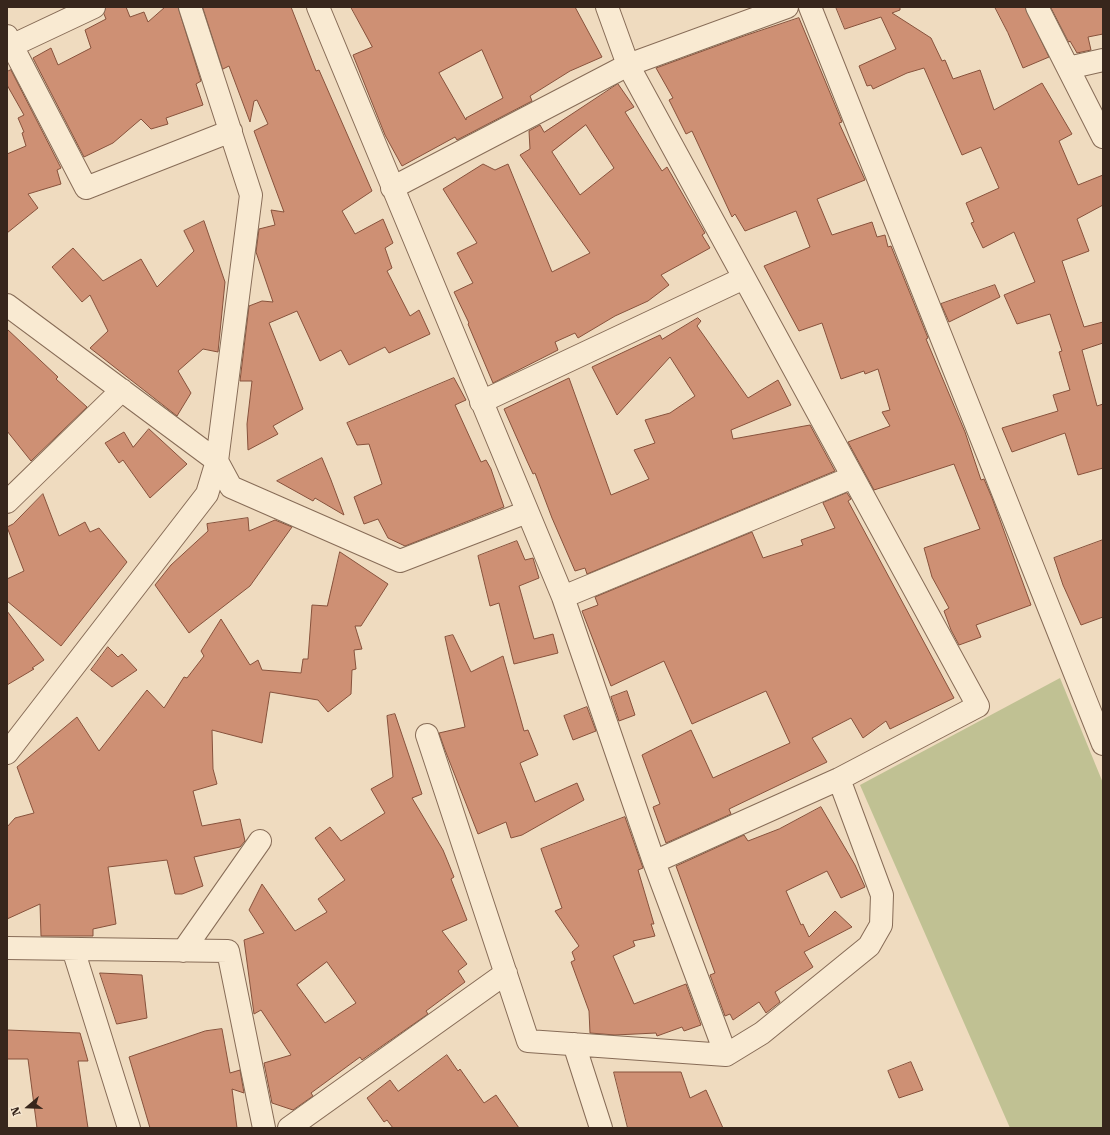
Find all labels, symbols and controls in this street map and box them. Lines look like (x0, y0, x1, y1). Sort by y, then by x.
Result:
north arrow (8, 1087, 48, 1127)
text: N (9, 1105, 24, 1117)

